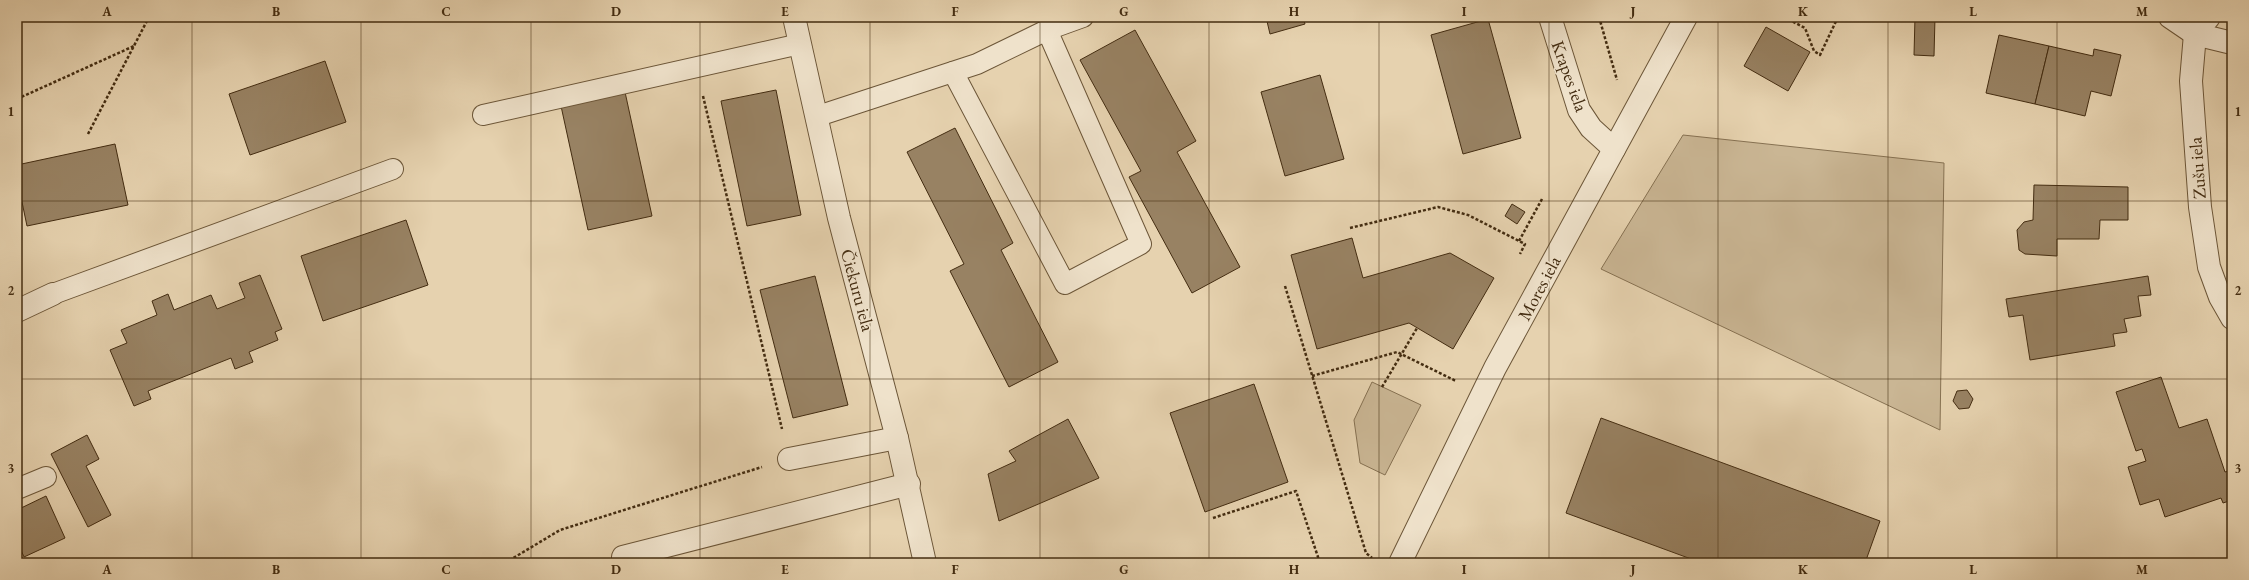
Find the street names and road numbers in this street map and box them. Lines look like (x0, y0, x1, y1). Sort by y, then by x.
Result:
street label: Krapes iela (1547, 37, 1594, 116)
street label: Zušu iela (2183, 135, 2211, 200)
street label: Čiekuru iela (836, 246, 880, 334)
street label: Mores iela (1512, 251, 1566, 324)

